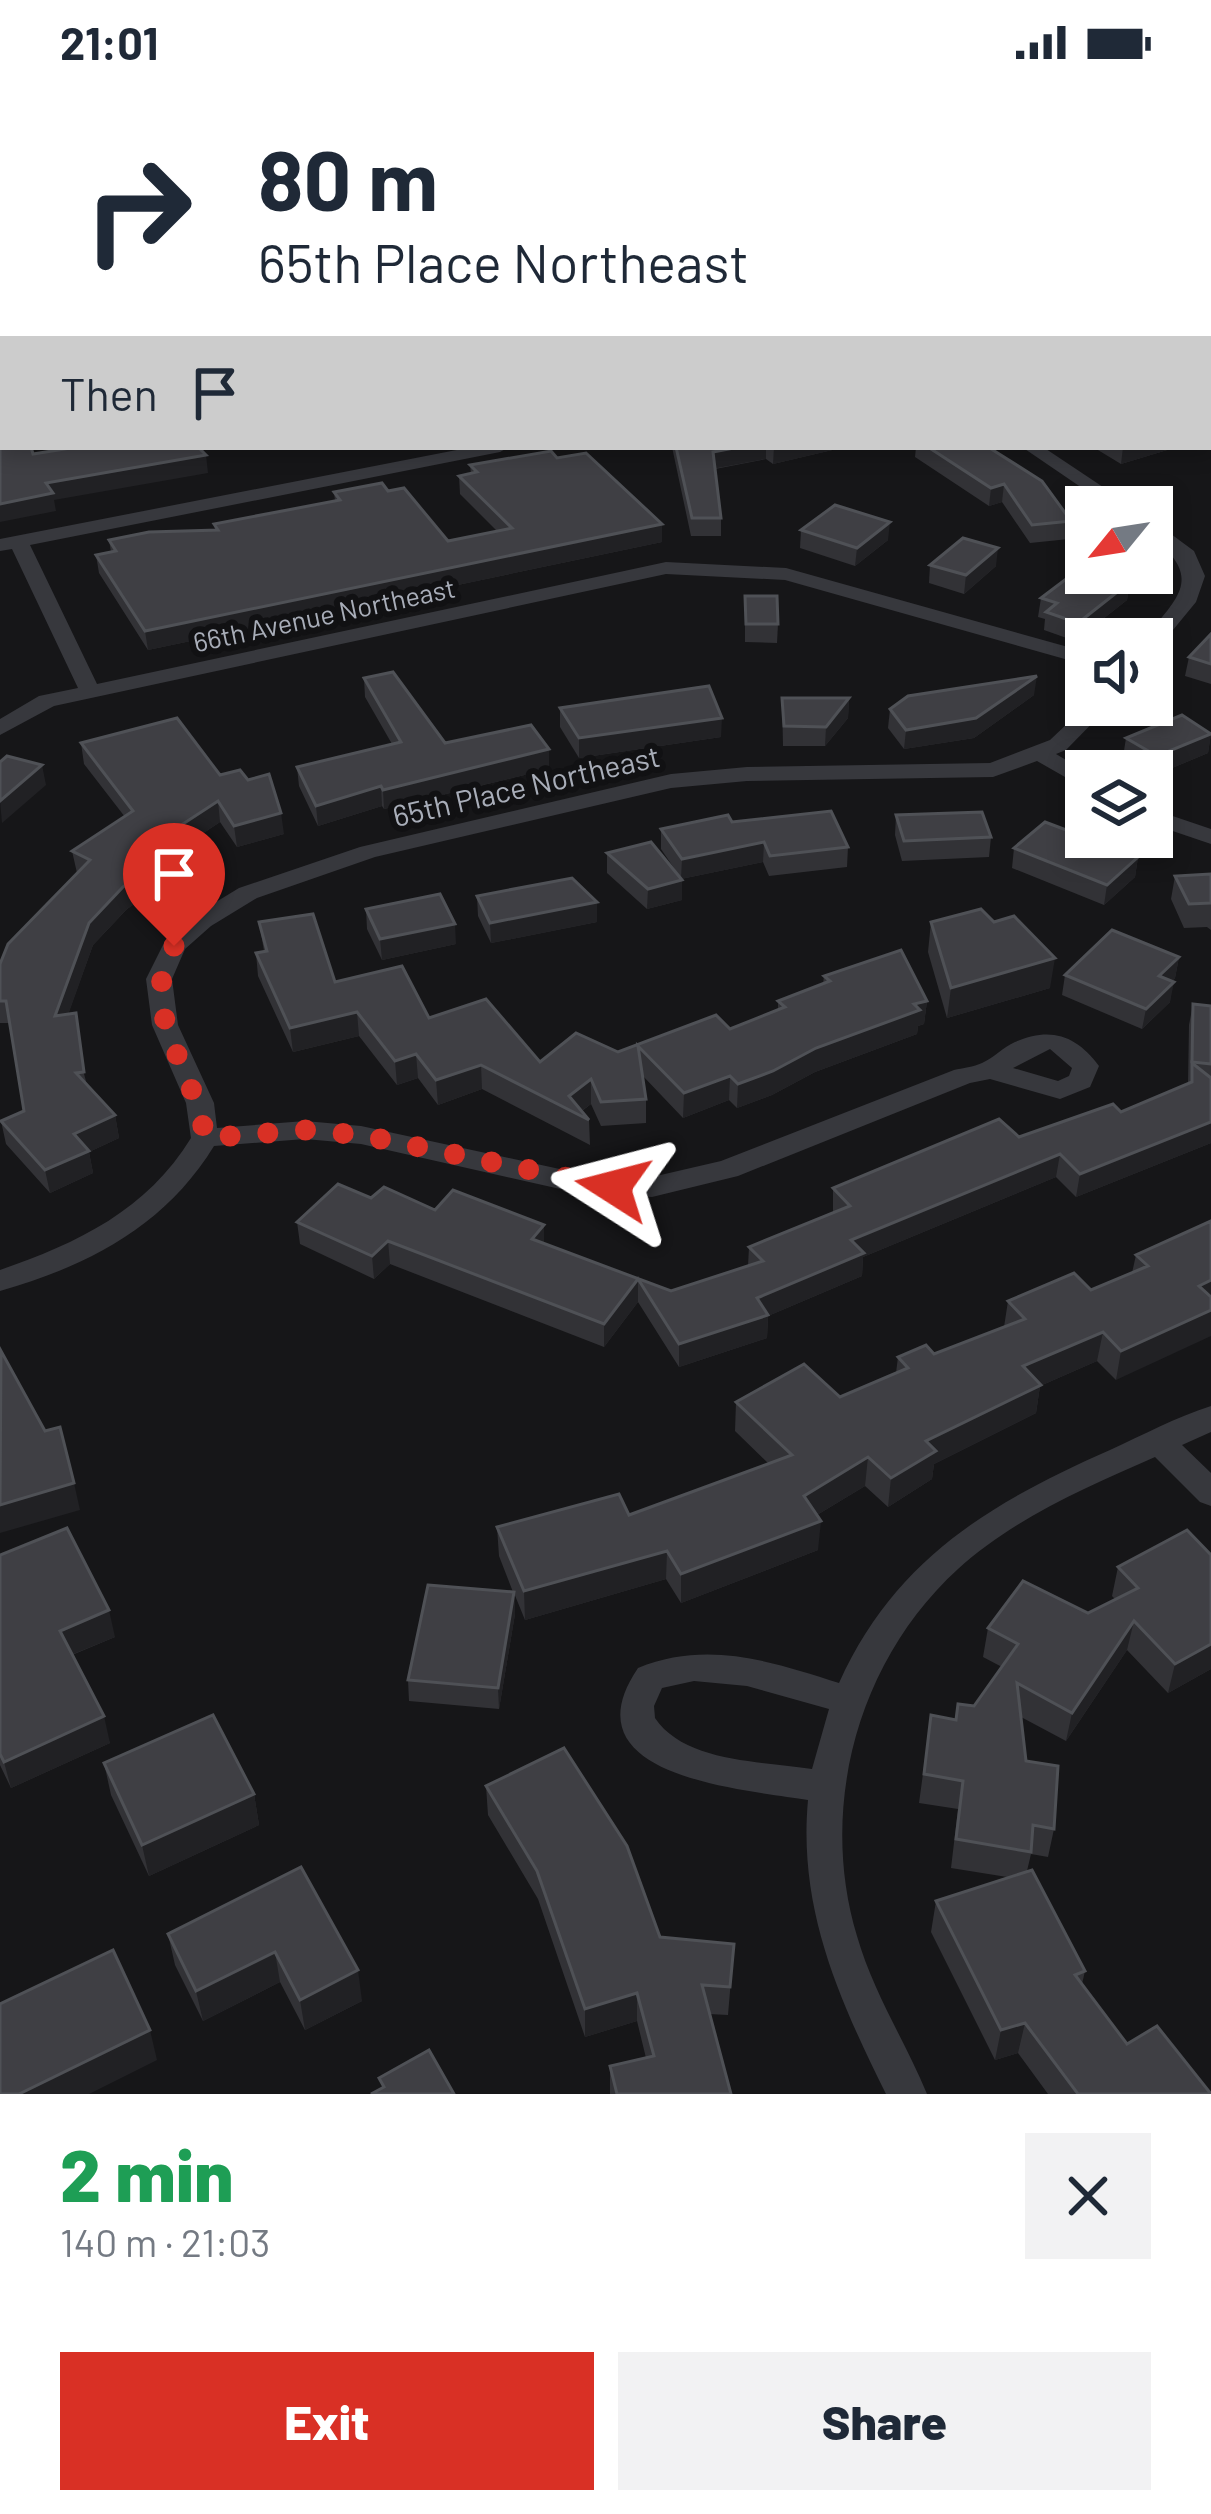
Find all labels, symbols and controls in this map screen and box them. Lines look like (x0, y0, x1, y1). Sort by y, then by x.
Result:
text: 21:01 (60, 15, 158, 69)
text: 80 m (258, 127, 438, 228)
icon: right (60, 132, 216, 288)
text: 65th Place Northeast (258, 229, 749, 294)
icon: arrive (182, 360, 248, 426)
text: Then (60, 366, 158, 420)
north arrow (1065, 486, 1173, 594)
map controls (1065, 486, 1173, 858)
street label: 66th Avenue Northeast (190, 571, 458, 657)
button: sound (1065, 618, 1173, 726)
street label: 65th Place Northeast (389, 737, 663, 833)
button: layers (1065, 750, 1173, 858)
pin (123, 823, 225, 946)
icon: arrive (141, 841, 207, 907)
position arrow (550, 1124, 676, 1250)
text: 2 min (60, 2130, 234, 2216)
button: close (1025, 2133, 1151, 2259)
text: 140 m · 21:03 (60, 2218, 270, 2265)
button: Exit (60, 2352, 594, 2490)
button: Share (618, 2352, 1151, 2490)

